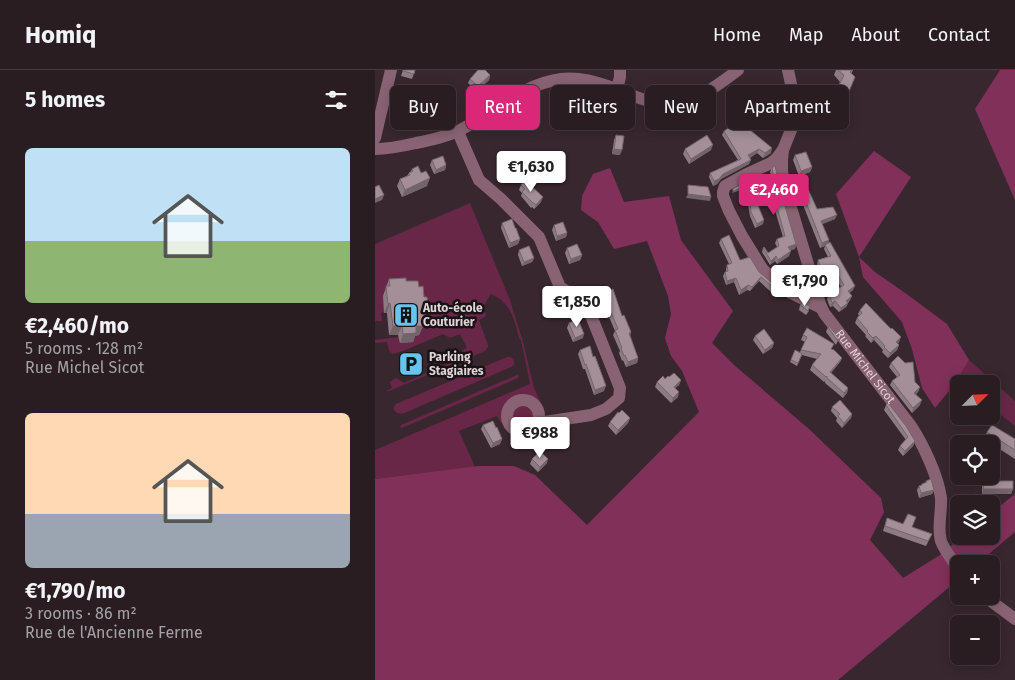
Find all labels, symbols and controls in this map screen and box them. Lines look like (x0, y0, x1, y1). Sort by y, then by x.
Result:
text: Homiq (25, 21, 96, 49)
text: Home (713, 24, 761, 46)
text: Map (789, 24, 823, 46)
text: About (851, 24, 900, 46)
text: Contact (928, 24, 990, 46)
chip: Buy (390, 85, 456, 130)
chip: Rent (466, 85, 540, 130)
chip: Filters (550, 85, 635, 130)
chip: New (645, 85, 716, 130)
chip: Apartment (726, 85, 849, 130)
icon: filters (322, 86, 350, 114)
text: 5 homes (25, 87, 105, 113)
pin: €1,630 (490, 150, 572, 193)
text: €1,630 (508, 157, 554, 176)
pin: €2,460 (733, 174, 815, 216)
text: €2,460 (750, 180, 798, 199)
icon: home (143, 181, 233, 271)
pin: €1,790 (764, 264, 846, 307)
text: €1,790 (782, 271, 828, 290)
pin: €1,850 (536, 286, 618, 328)
text: €1,850 (553, 292, 601, 311)
place label: Auto-école Couturier (422, 301, 483, 329)
building icon: Auto-école Couturier (393, 302, 419, 328)
text: €2,460/mo (25, 313, 129, 339)
street label: Rue Michel Sicot (832, 327, 898, 407)
text: 5 rooms · 128 m² (25, 339, 143, 358)
place label: Parking Stagiaires (429, 350, 484, 378)
parking icon: Parking Stagiaires (398, 351, 424, 377)
text: Rue Michel Sicot (25, 358, 144, 377)
north arrow (950, 375, 1000, 425)
map controls (950, 375, 1000, 665)
pin: €988 (510, 416, 570, 459)
text: €988 (522, 423, 558, 442)
button: locate (950, 435, 1000, 485)
icon: home (143, 446, 233, 536)
button: layers (950, 495, 1000, 545)
button: + (950, 555, 1000, 605)
text: €1,790/mo (25, 578, 125, 604)
text: 3 rooms · 86 m² (25, 604, 137, 623)
button: − (950, 615, 1000, 665)
text: Rue de l'Ancienne Ferme (25, 623, 203, 642)

